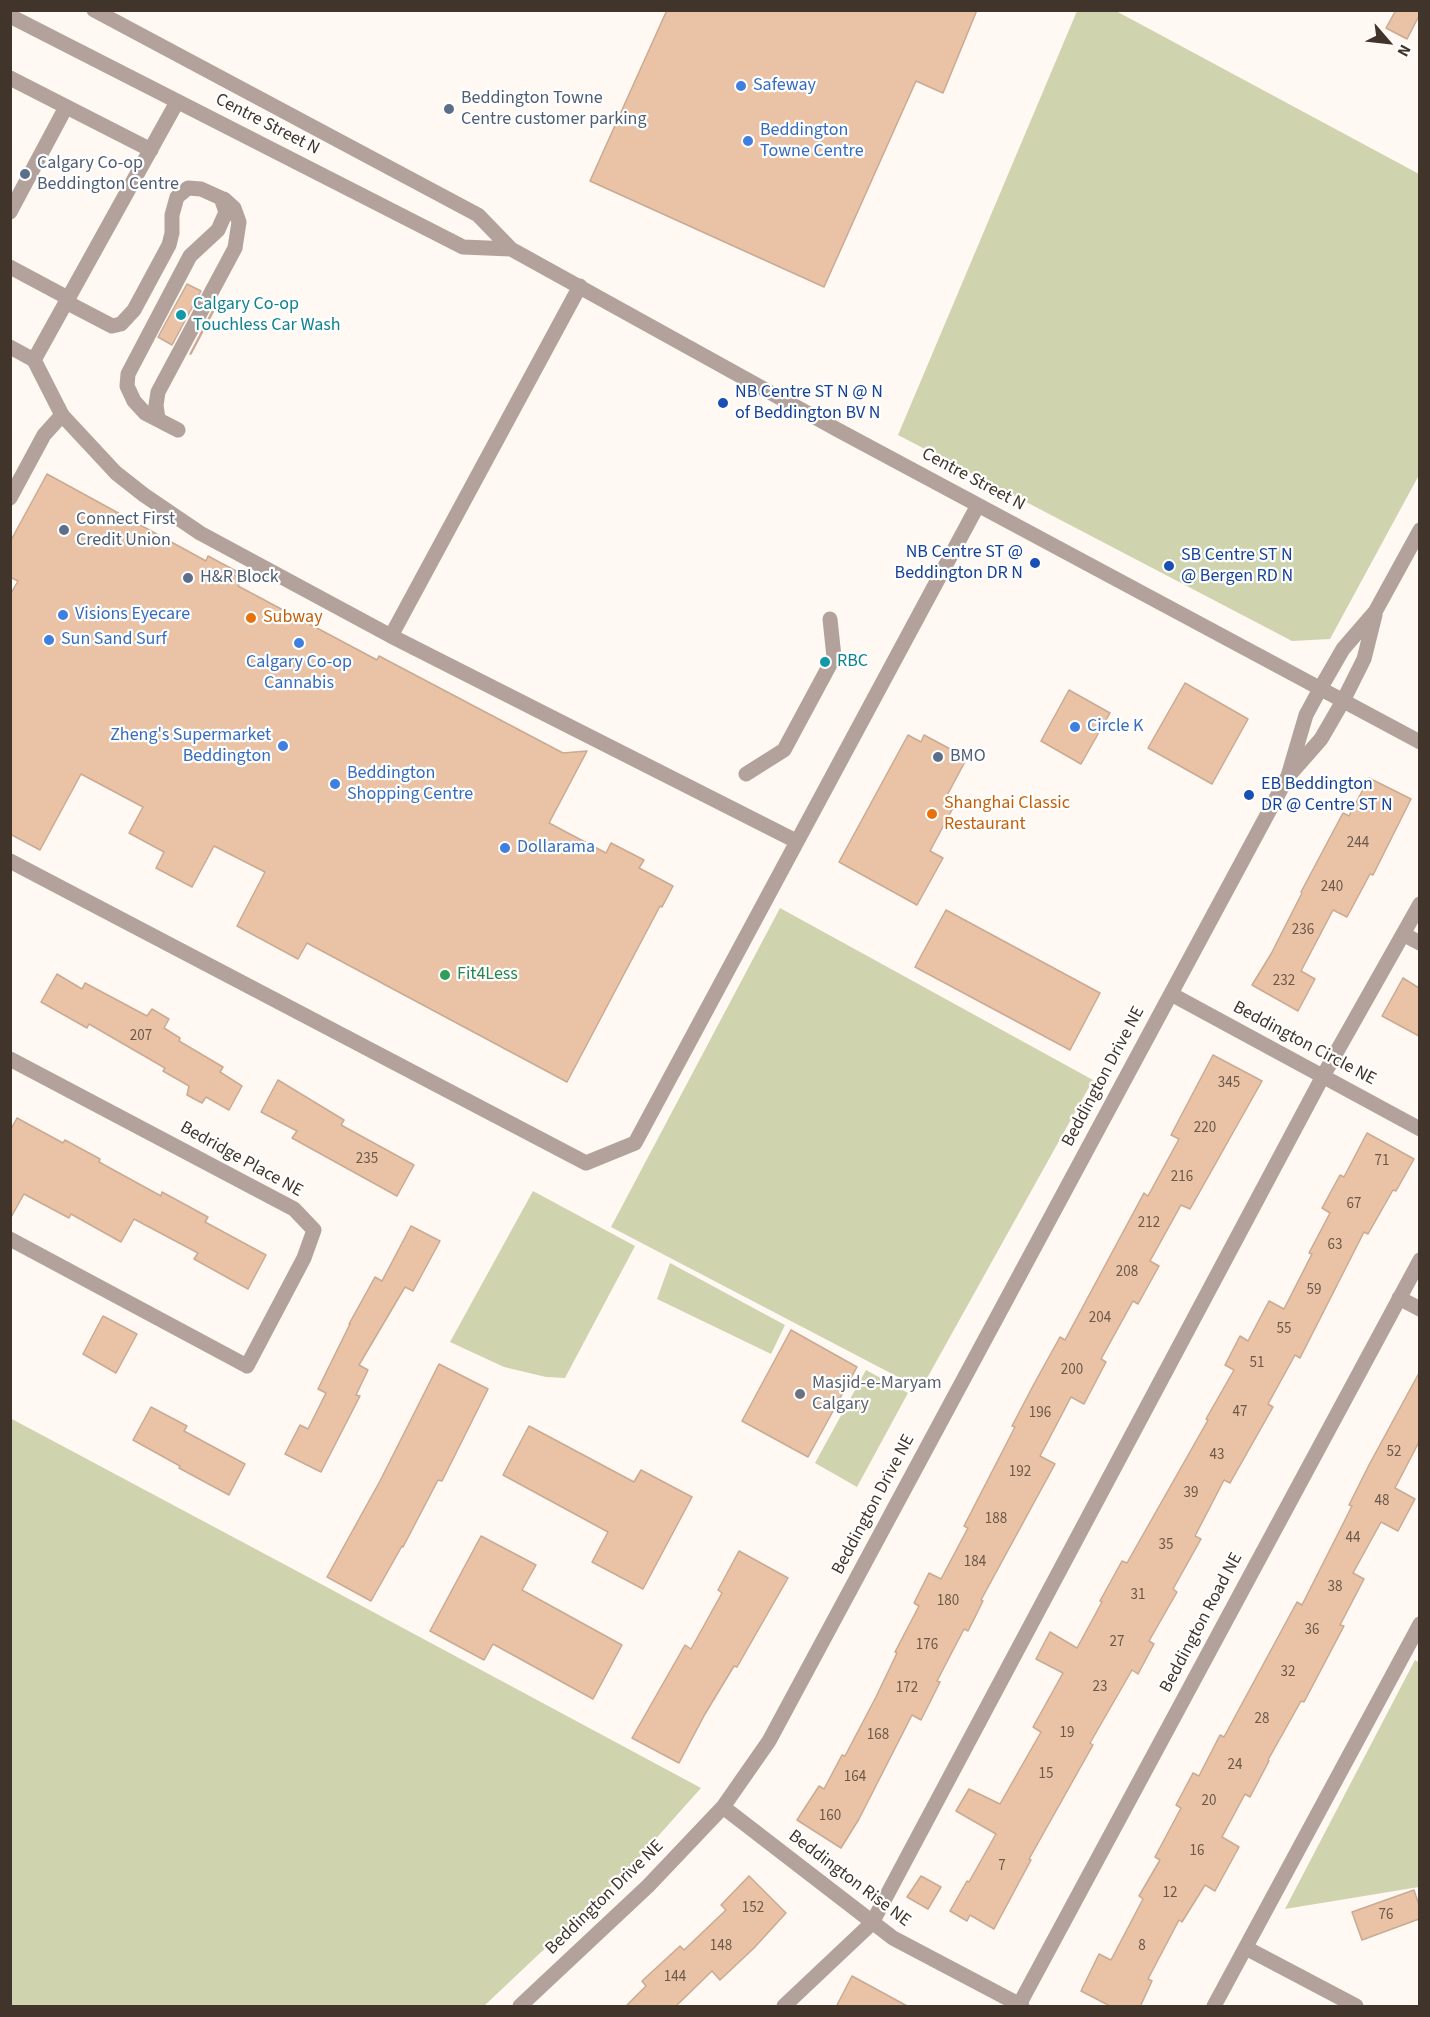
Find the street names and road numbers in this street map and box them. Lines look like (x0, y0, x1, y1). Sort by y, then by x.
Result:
street label: Centre Street N (211, 89, 323, 161)
street label: Centre Street N (918, 444, 1028, 516)
street label: Beddington Circle NE (1229, 997, 1379, 1091)
street label: Beddington Drive NE (1058, 1003, 1150, 1151)
street label: Bedridge Place NE (176, 1117, 306, 1203)
street label: Beddington Drive NE (828, 1431, 920, 1579)
street label: Beddington Road NE (1156, 1549, 1248, 1697)
street label: Beddington Rise NE (784, 1826, 914, 1932)
street label: Beddington Drive NE (542, 1836, 668, 1960)

